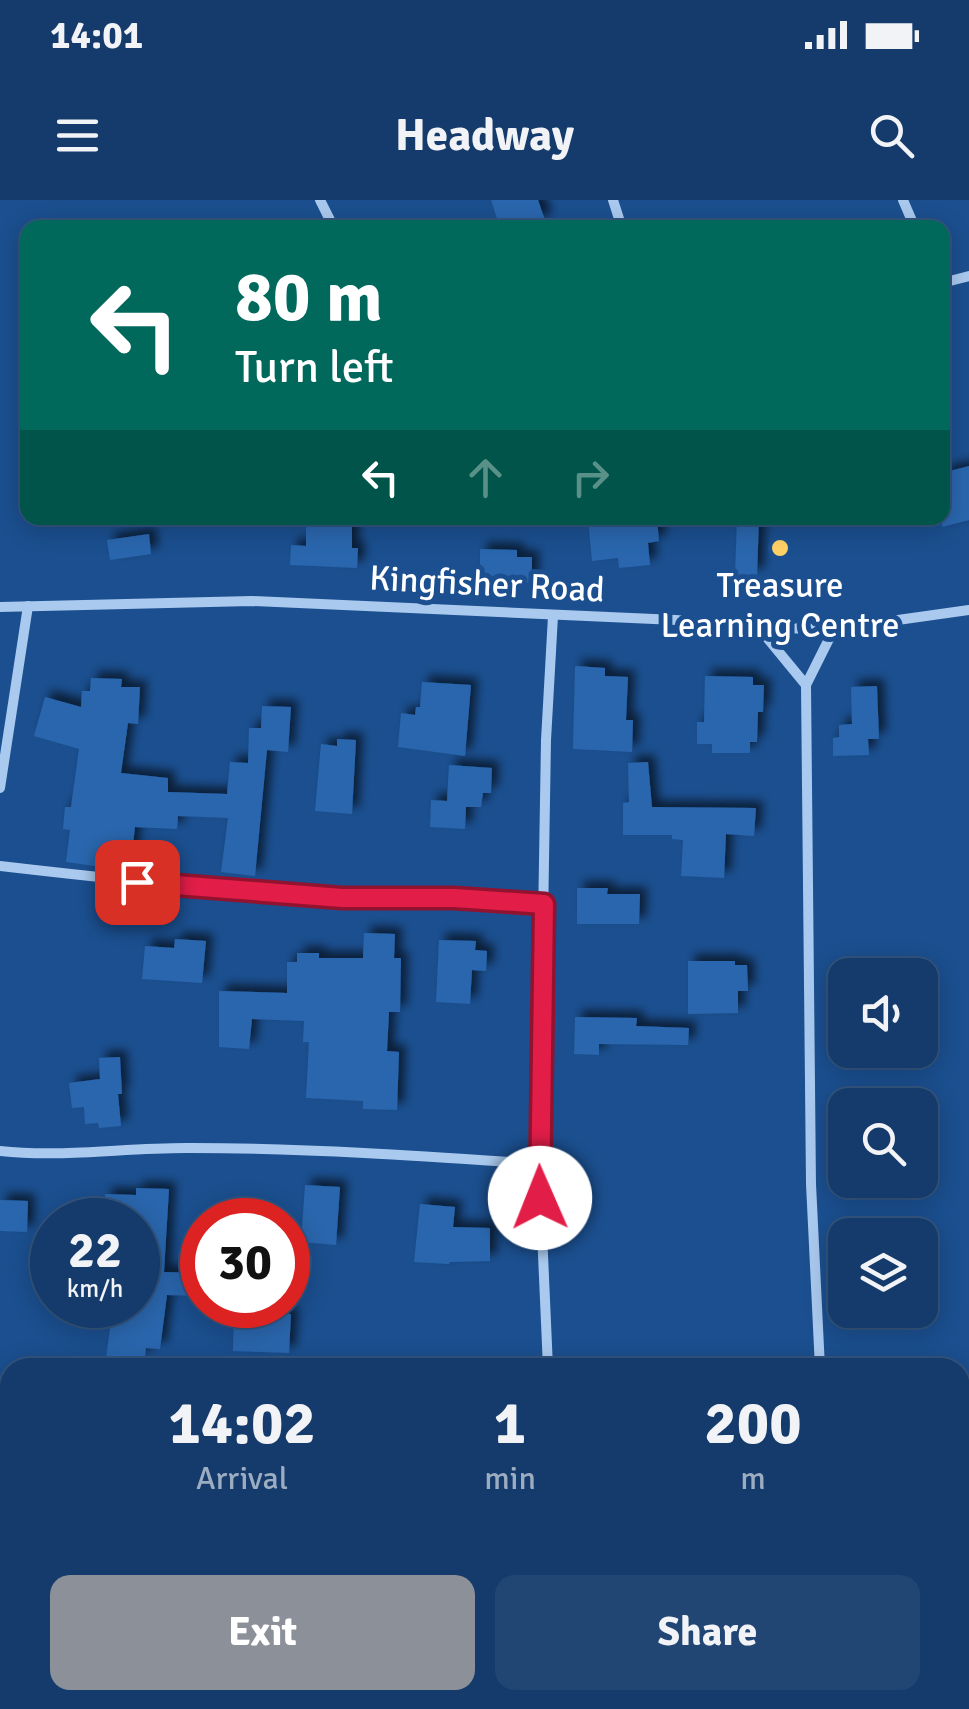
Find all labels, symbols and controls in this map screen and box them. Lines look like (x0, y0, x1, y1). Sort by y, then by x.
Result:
text: 14:01 (50, 12, 143, 59)
icon: menu (50, 108, 105, 163)
text: Headway (395, 108, 574, 163)
icon: search (864, 108, 919, 163)
text: 80 m (235, 254, 383, 340)
icon: left (70, 260, 200, 390)
text: Turn left (235, 340, 394, 395)
icon: left (353, 450, 408, 505)
icon: ahead (458, 450, 513, 505)
icon: right (563, 450, 618, 505)
marker: Treasure Learning Centre (769, 537, 791, 559)
street label: Kingfisher Road (368, 556, 606, 612)
place label: Treasure Learning Centre (661, 564, 899, 647)
pin (95, 840, 180, 925)
icon: arrive (110, 855, 165, 910)
map controls (828, 958, 938, 1328)
button: sound (828, 958, 938, 1068)
button: search (828, 1088, 938, 1198)
position arrow (488, 1146, 592, 1250)
speed limit sign: 30 (180, 1198, 310, 1328)
button: layers (828, 1218, 938, 1328)
text: 22 (68, 1220, 122, 1282)
text: km/h (67, 1273, 123, 1304)
text: 14:02 (168, 1387, 316, 1461)
text: 1 (494, 1387, 526, 1461)
text: 200 (704, 1387, 802, 1461)
text: Arrival (196, 1459, 288, 1498)
text: min (484, 1459, 536, 1498)
text: m (740, 1459, 766, 1498)
button: Exit (50, 1575, 475, 1690)
button: Share (495, 1575, 920, 1690)

